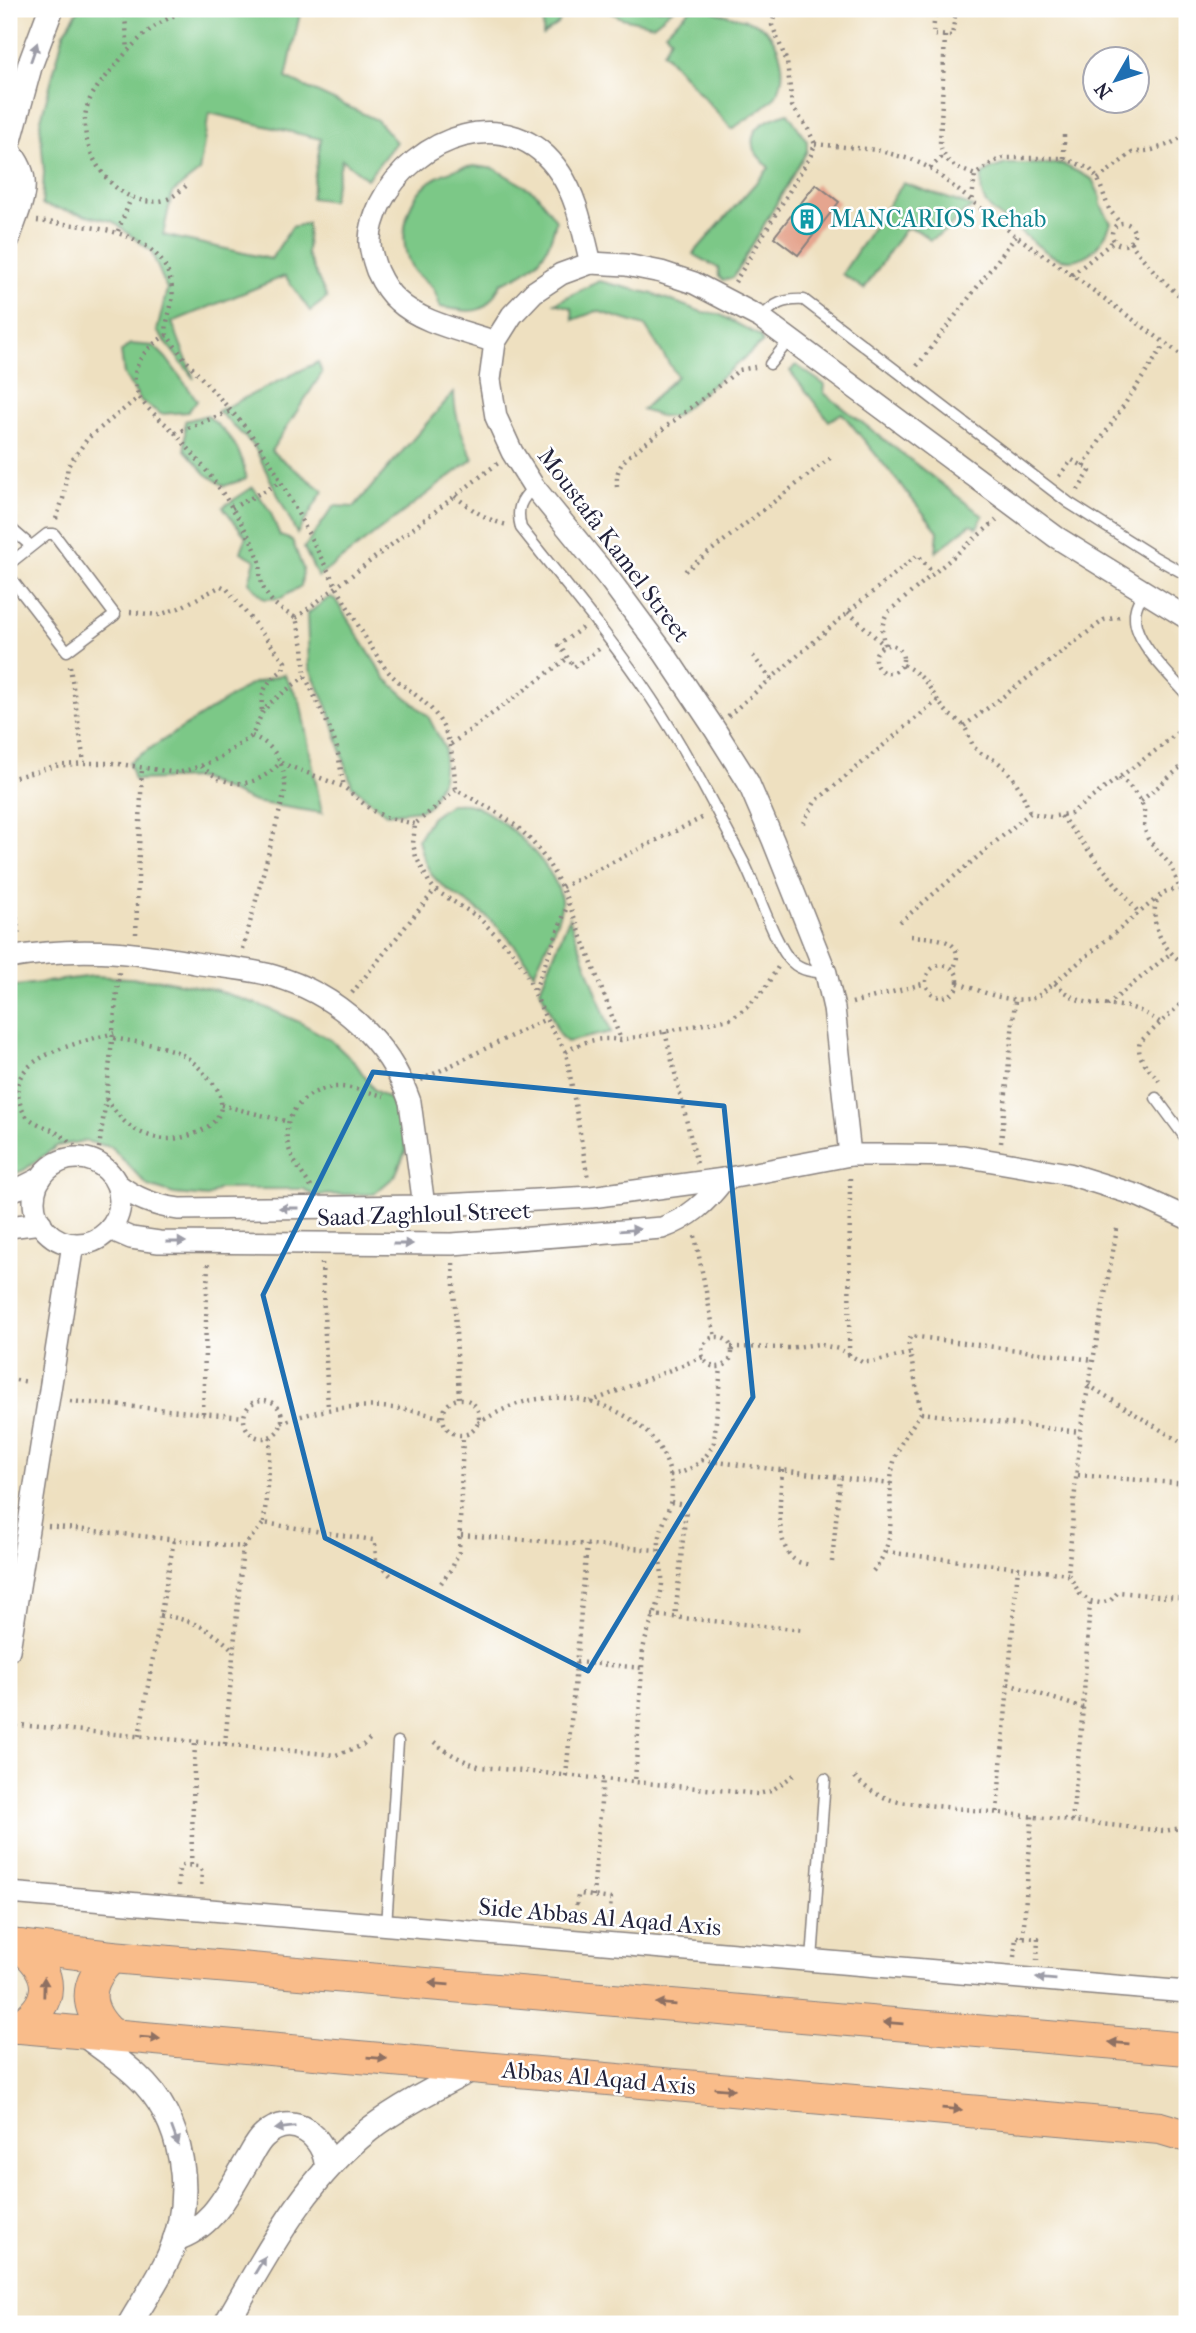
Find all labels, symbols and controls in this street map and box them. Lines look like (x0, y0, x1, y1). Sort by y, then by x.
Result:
one-way arrow (29, 42, 40, 63)
north arrow (1080, 46, 1150, 116)
text: N (1090, 77, 1117, 103)
building icon: MANCARIOS Rehab (790, 202, 824, 236)
place label: MANCARIOS Rehab (830, 205, 1046, 233)
street label: Moustafa Kamel Street (532, 443, 696, 648)
street label: Saad Zaghloul Street (317, 1196, 532, 1232)
one-way arrow (278, 1202, 300, 1214)
one-way arrow (619, 1224, 641, 1235)
one-way arrow (165, 1237, 187, 1248)
one-way arrow (393, 1238, 415, 1250)
street label: Side Abbas Al Aqad Axis (477, 1892, 723, 1942)
one-way arrow (1035, 1973, 1057, 1984)
one-way arrow (38, 1976, 50, 1998)
one-way arrow (428, 1978, 450, 1989)
one-way arrow (655, 1998, 677, 2009)
one-way arrow (881, 2017, 903, 2028)
one-way arrow (139, 2033, 161, 2044)
one-way arrow (1108, 2037, 1130, 2048)
one-way arrow (366, 2053, 388, 2064)
street label: Abbas Al Aqad Axis (500, 2055, 697, 2100)
one-way arrow (714, 2084, 736, 2095)
one-way arrow (941, 2104, 963, 2115)
one-way arrow (274, 2123, 296, 2134)
one-way arrow (169, 2126, 180, 2147)
one-way arrow (254, 2256, 267, 2275)

